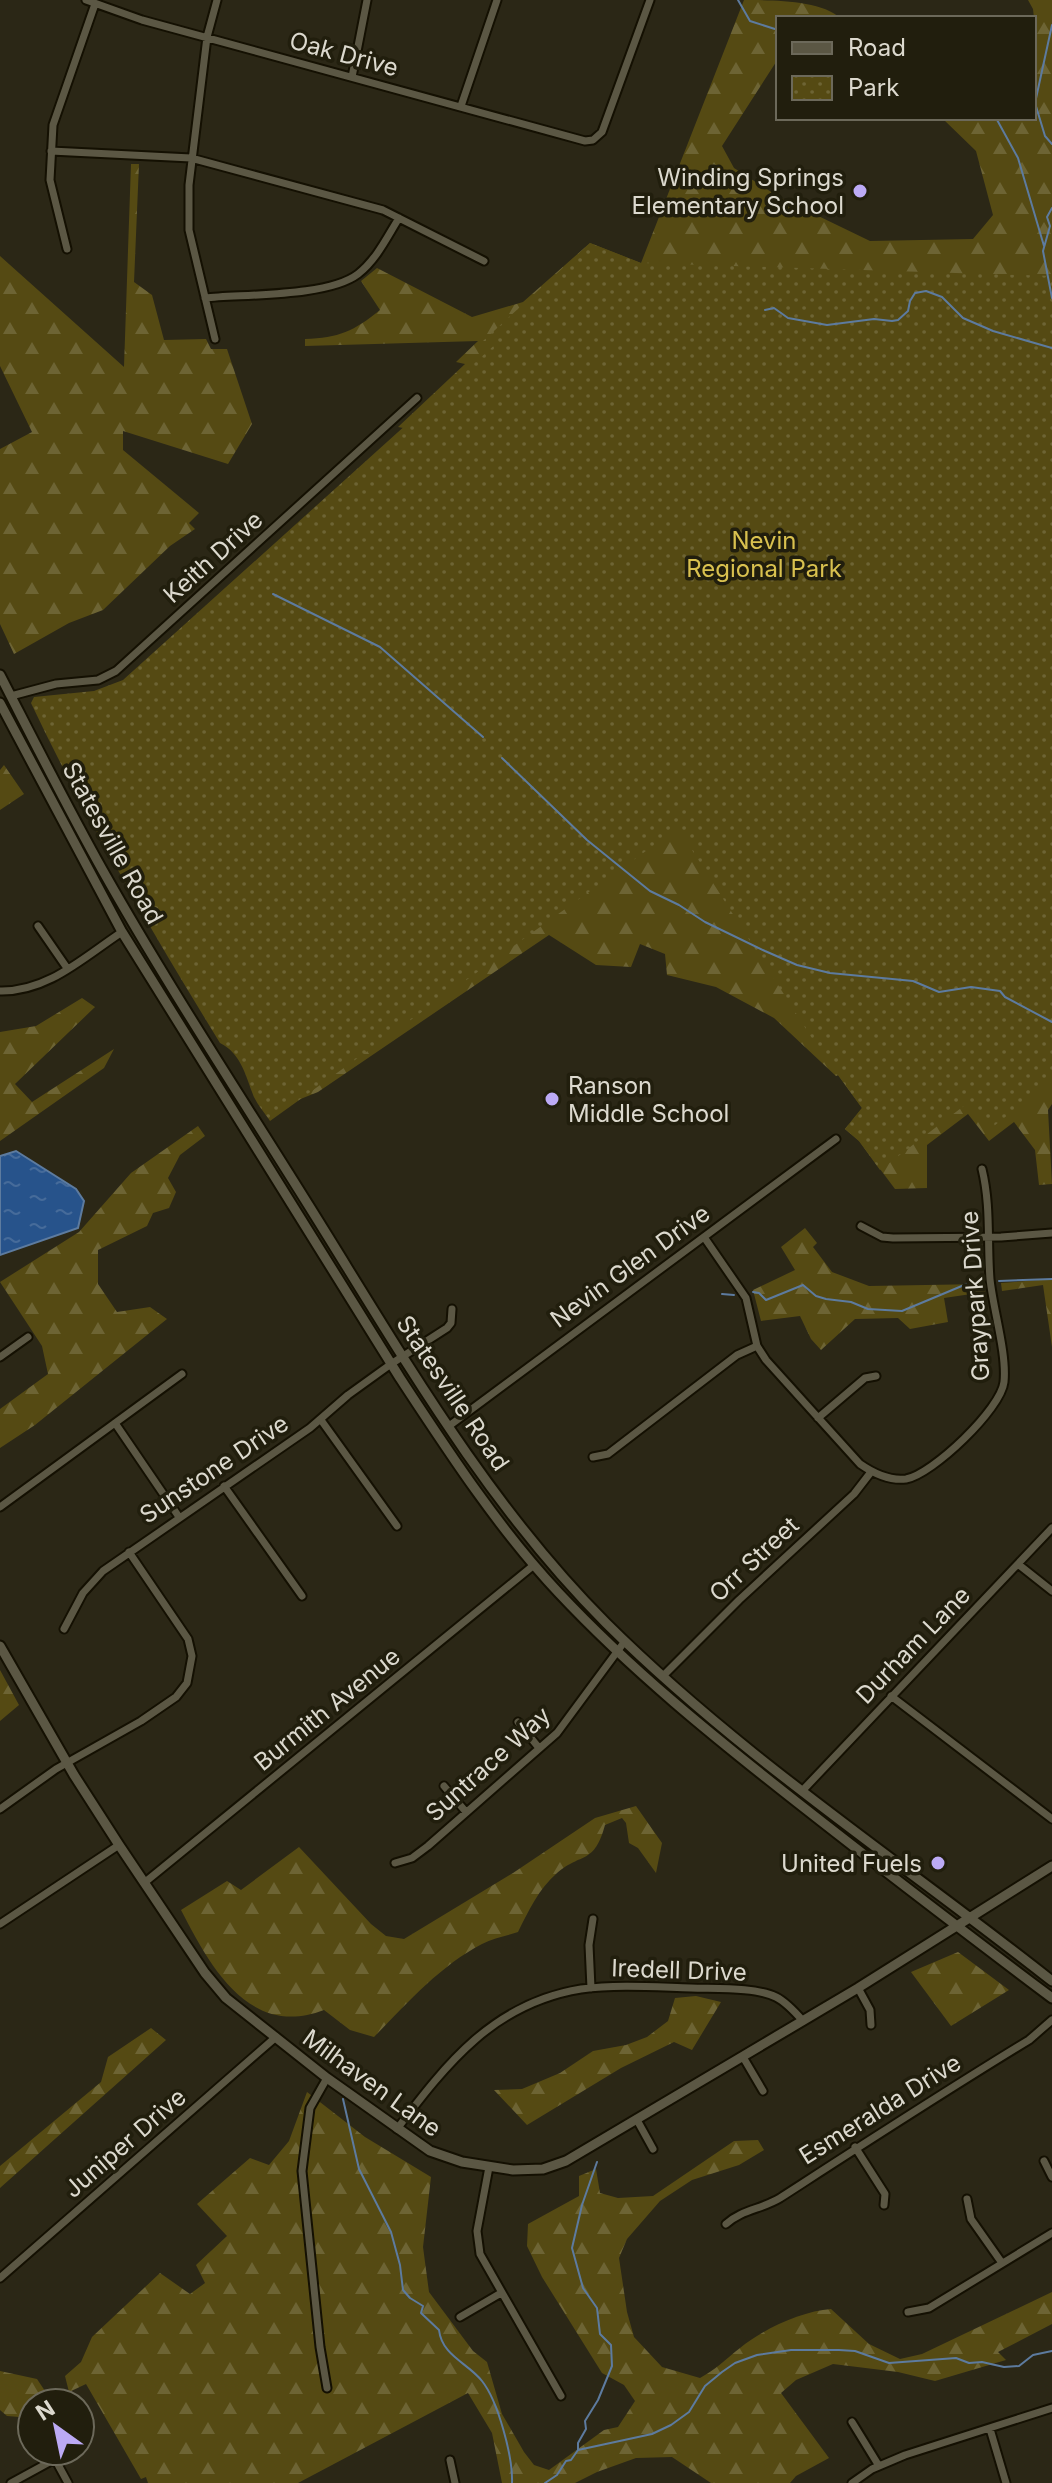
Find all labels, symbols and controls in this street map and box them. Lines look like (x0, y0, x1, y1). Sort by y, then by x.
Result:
legend (776, 16, 1036, 120)
street label: Oak Drive (286, 26, 402, 82)
text: Road (848, 33, 906, 62)
text: Park (848, 73, 899, 102)
place label: Winding Springs Elementary School (632, 163, 844, 220)
marker: Winding Springs Elementary School (851, 182, 869, 200)
street label: Keith Drive (157, 505, 269, 609)
park label: Nevin Regional Park (686, 526, 842, 583)
street label: Statesville Road (57, 757, 169, 929)
place label: Ranson Middle School (568, 1071, 729, 1128)
marker: Ranson Middle School (543, 1090, 561, 1108)
street label: Nevin Glen Drive (545, 1198, 715, 1334)
street label: Graypark Drive (955, 1210, 995, 1382)
street label: Statesville Road (390, 1310, 516, 1476)
street label: Sunstone Drive (134, 1409, 294, 1529)
street label: Orr Street (703, 1510, 805, 1608)
street label: Durham Lane (850, 1580, 976, 1710)
street label: Burmith Avenue (248, 1641, 406, 1777)
street label: Suntrace Way (420, 1700, 556, 1828)
place label: United Fuels (781, 1849, 922, 1878)
marker: United Fuels (929, 1854, 947, 1872)
street label: Iredell Drive (611, 1953, 747, 1987)
street label: Milhaven Lane (297, 2023, 447, 2143)
street label: Esmeralda Drive (794, 2048, 966, 2170)
street label: Juniper Drive (58, 2082, 192, 2204)
north arrow (16, 2387, 96, 2467)
text: N (31, 2395, 59, 2426)

